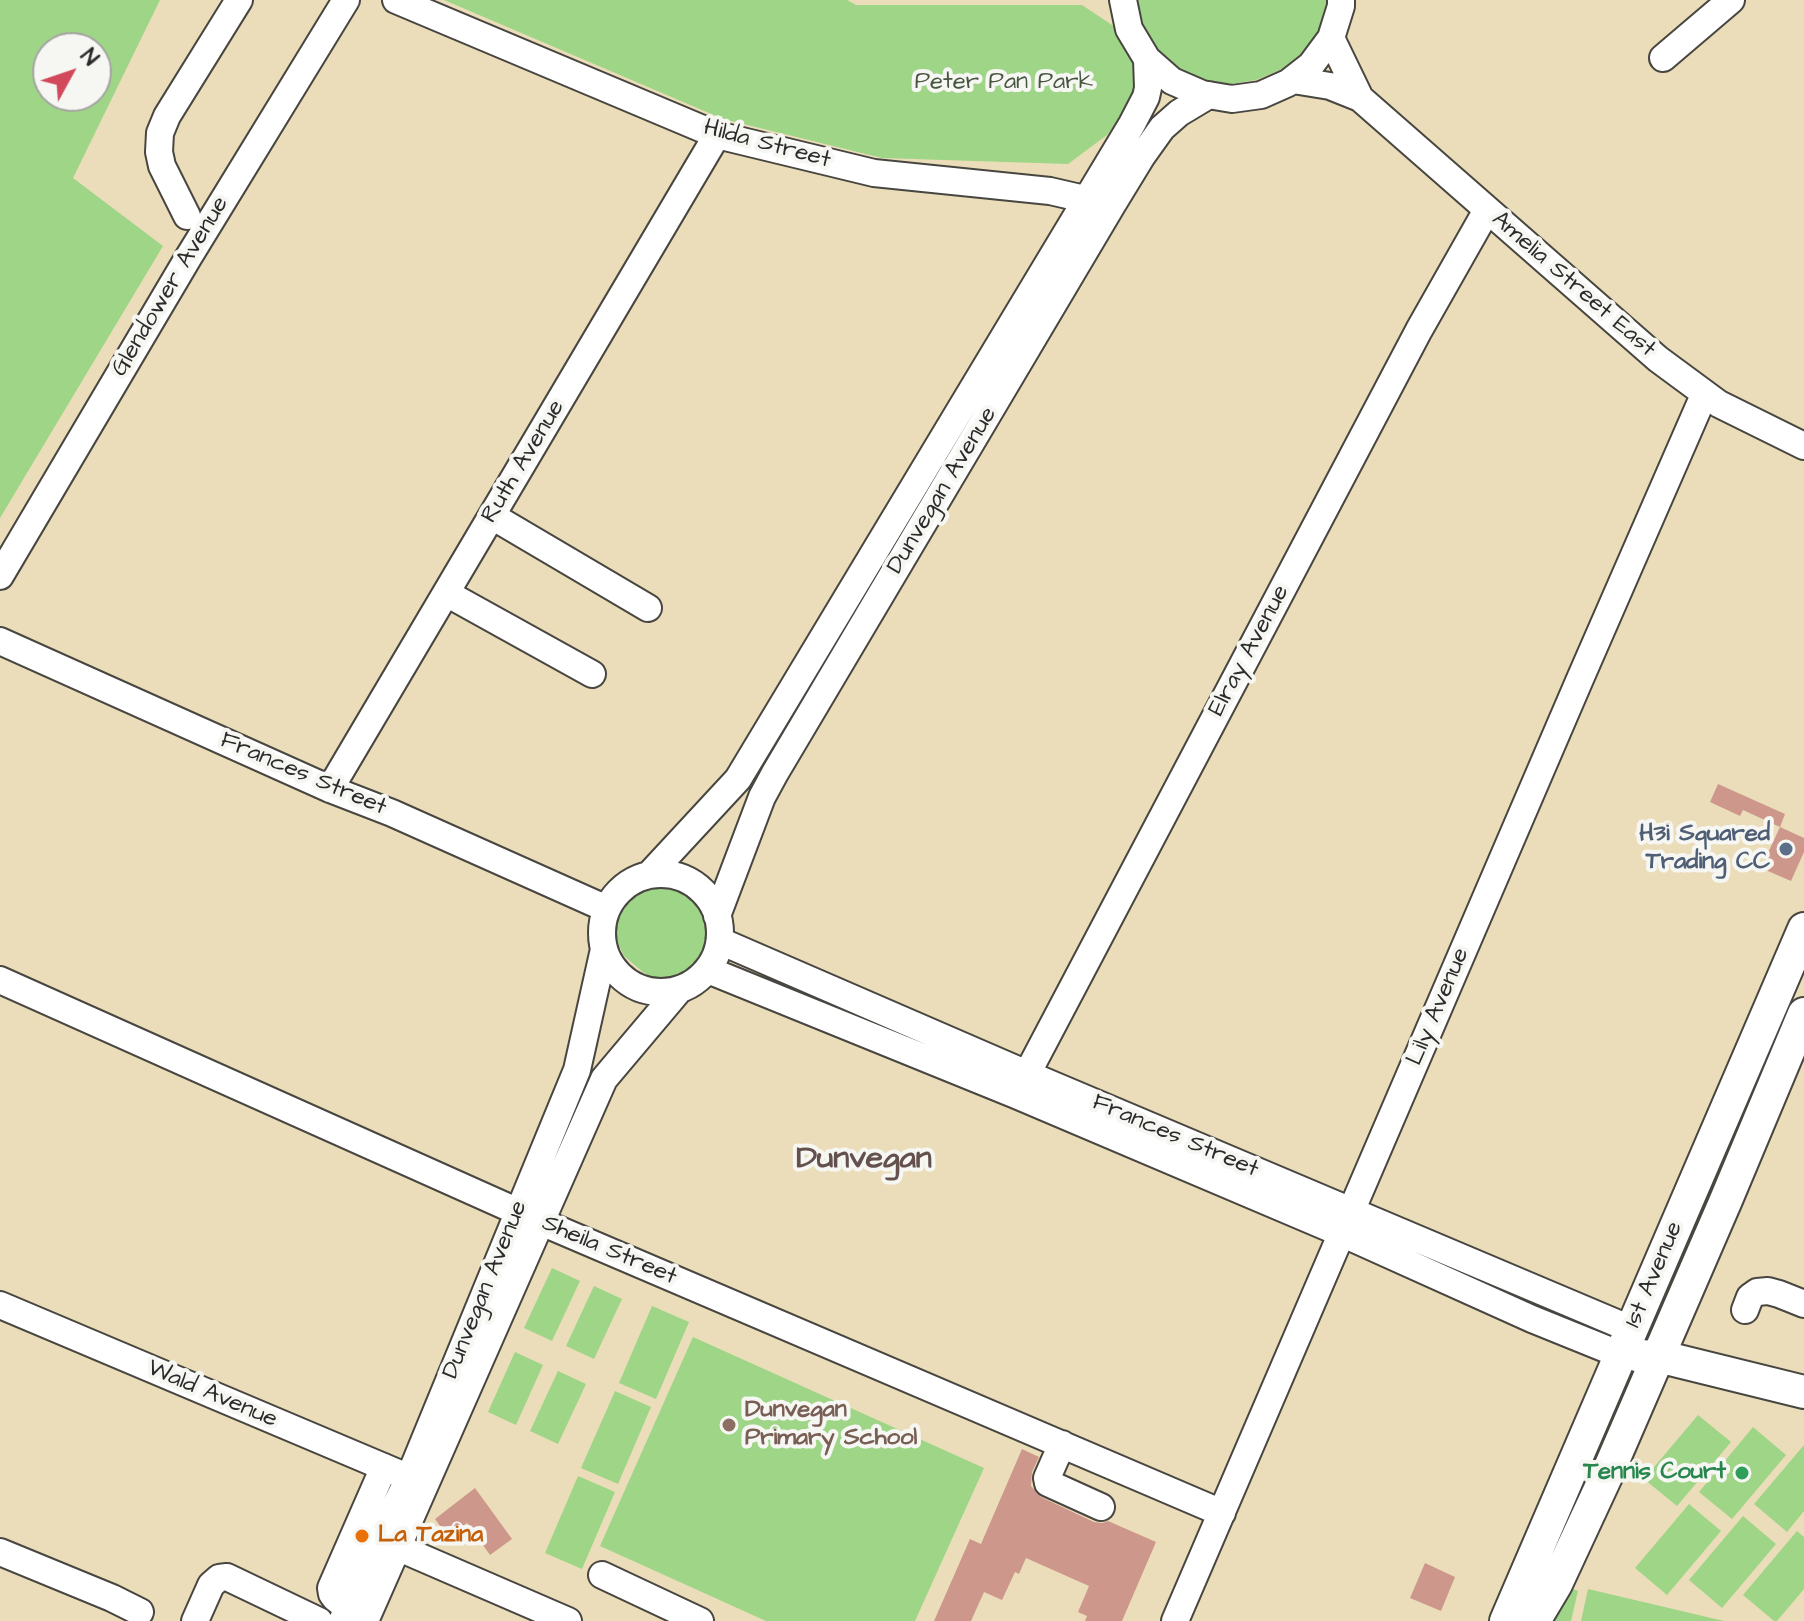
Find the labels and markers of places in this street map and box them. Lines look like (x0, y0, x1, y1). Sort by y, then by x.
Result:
place label: H3i Squared Trading CC (1639, 821, 1770, 877)
marker: H3i Squared Trading CC (1777, 840, 1795, 858)
place label: Dunvegan Primary School (745, 1397, 917, 1453)
marker: Dunvegan Primary School (720, 1416, 738, 1434)
place label: Tennis Court (1583, 1459, 1726, 1487)
marker: Tennis Court (1733, 1464, 1751, 1482)
place label: La Tazina (378, 1522, 483, 1550)
marker: La Tazina (353, 1527, 371, 1545)

